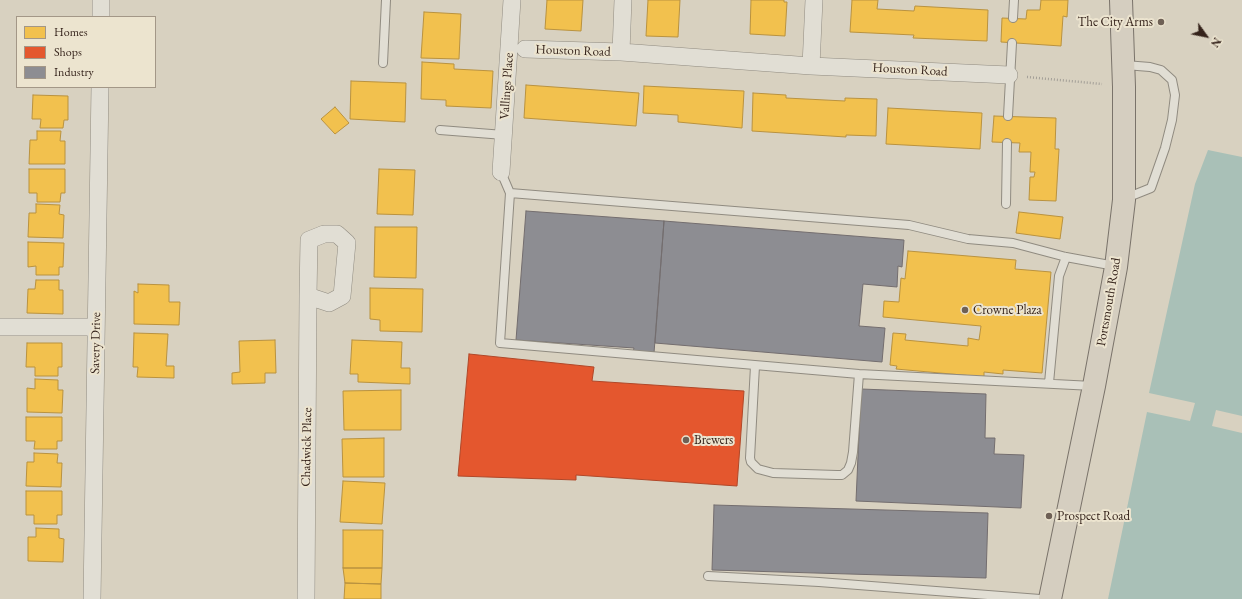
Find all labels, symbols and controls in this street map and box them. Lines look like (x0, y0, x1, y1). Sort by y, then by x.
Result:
place label: The City Arms (1077, 14, 1153, 30)
legend (16, 16, 156, 88)
north arrow (1186, 16, 1226, 56)
marker: The City Arms (1156, 17, 1166, 27)
text: Homes (54, 24, 88, 40)
text: N (1208, 35, 1224, 50)
street label: Houston Road (535, 42, 611, 60)
text: Shops (54, 44, 82, 60)
street label: Vallings Place (497, 52, 517, 120)
street label: Houston Road (872, 60, 948, 80)
text: Industry (54, 64, 94, 80)
street label: Portsmouth Road (1094, 257, 1124, 347)
place label: Crowne Plaza (973, 302, 1042, 318)
marker: Crowne Plaza (960, 305, 970, 315)
street label: Savery Drive (88, 312, 104, 374)
street label: Chadwick Place (299, 407, 315, 487)
place label: Brewers (694, 432, 733, 448)
marker: Brewers (681, 435, 691, 445)
place label: Prospect Road (1057, 508, 1130, 524)
marker: Prospect Road (1044, 511, 1054, 521)

